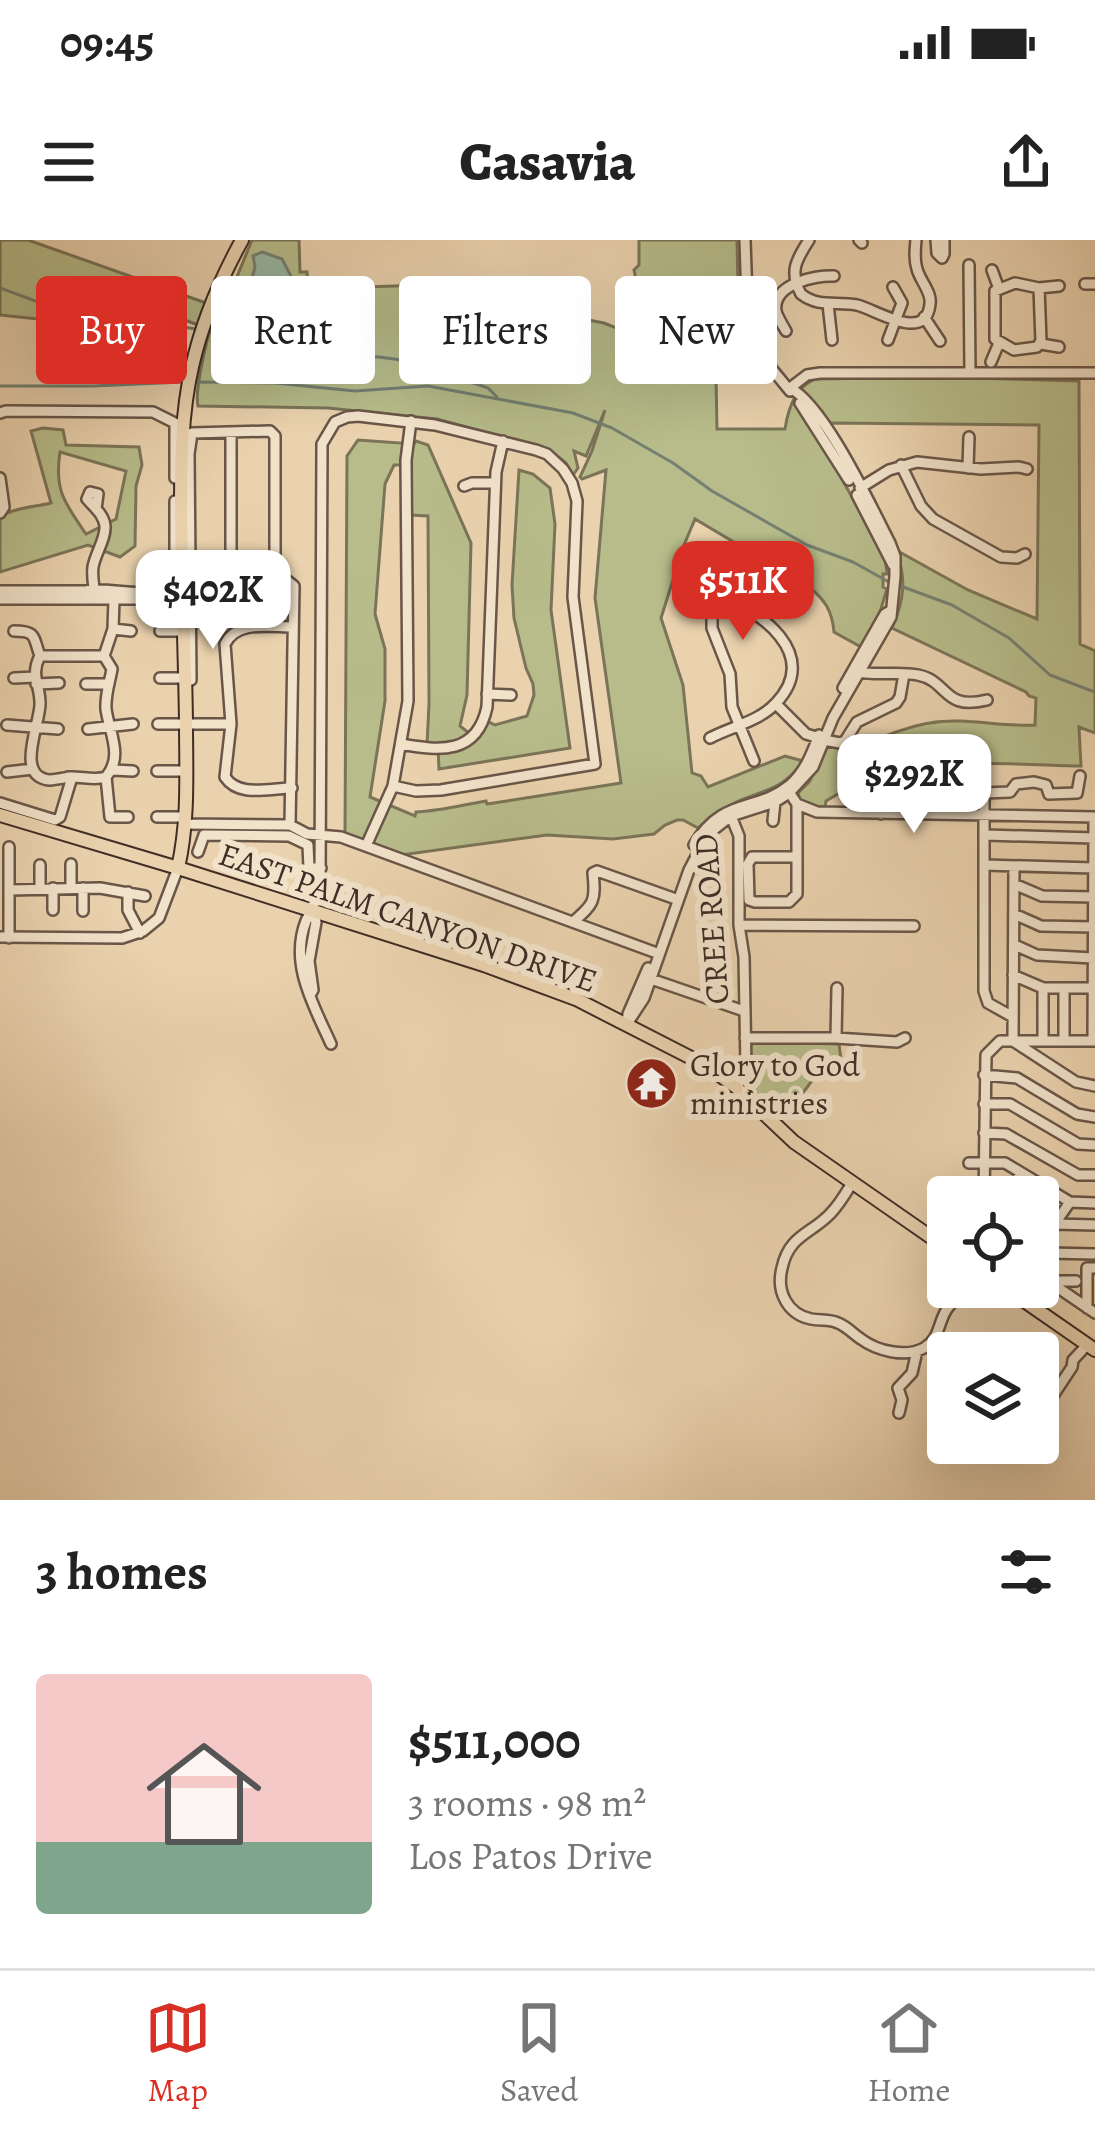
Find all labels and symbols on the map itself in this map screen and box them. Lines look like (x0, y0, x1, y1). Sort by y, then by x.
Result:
pin: $511K (659, 541, 827, 643)
pin: $402K (129, 550, 297, 652)
pin: $292K (830, 734, 998, 836)
street label: EAST PALM CANYON DRIVE (213, 831, 603, 1003)
street label: CREE ROAD (683, 832, 739, 1006)
place label: Glory to God ministries (690, 1042, 860, 1125)
temple icon: Glory to God ministries (623, 1055, 679, 1111)

